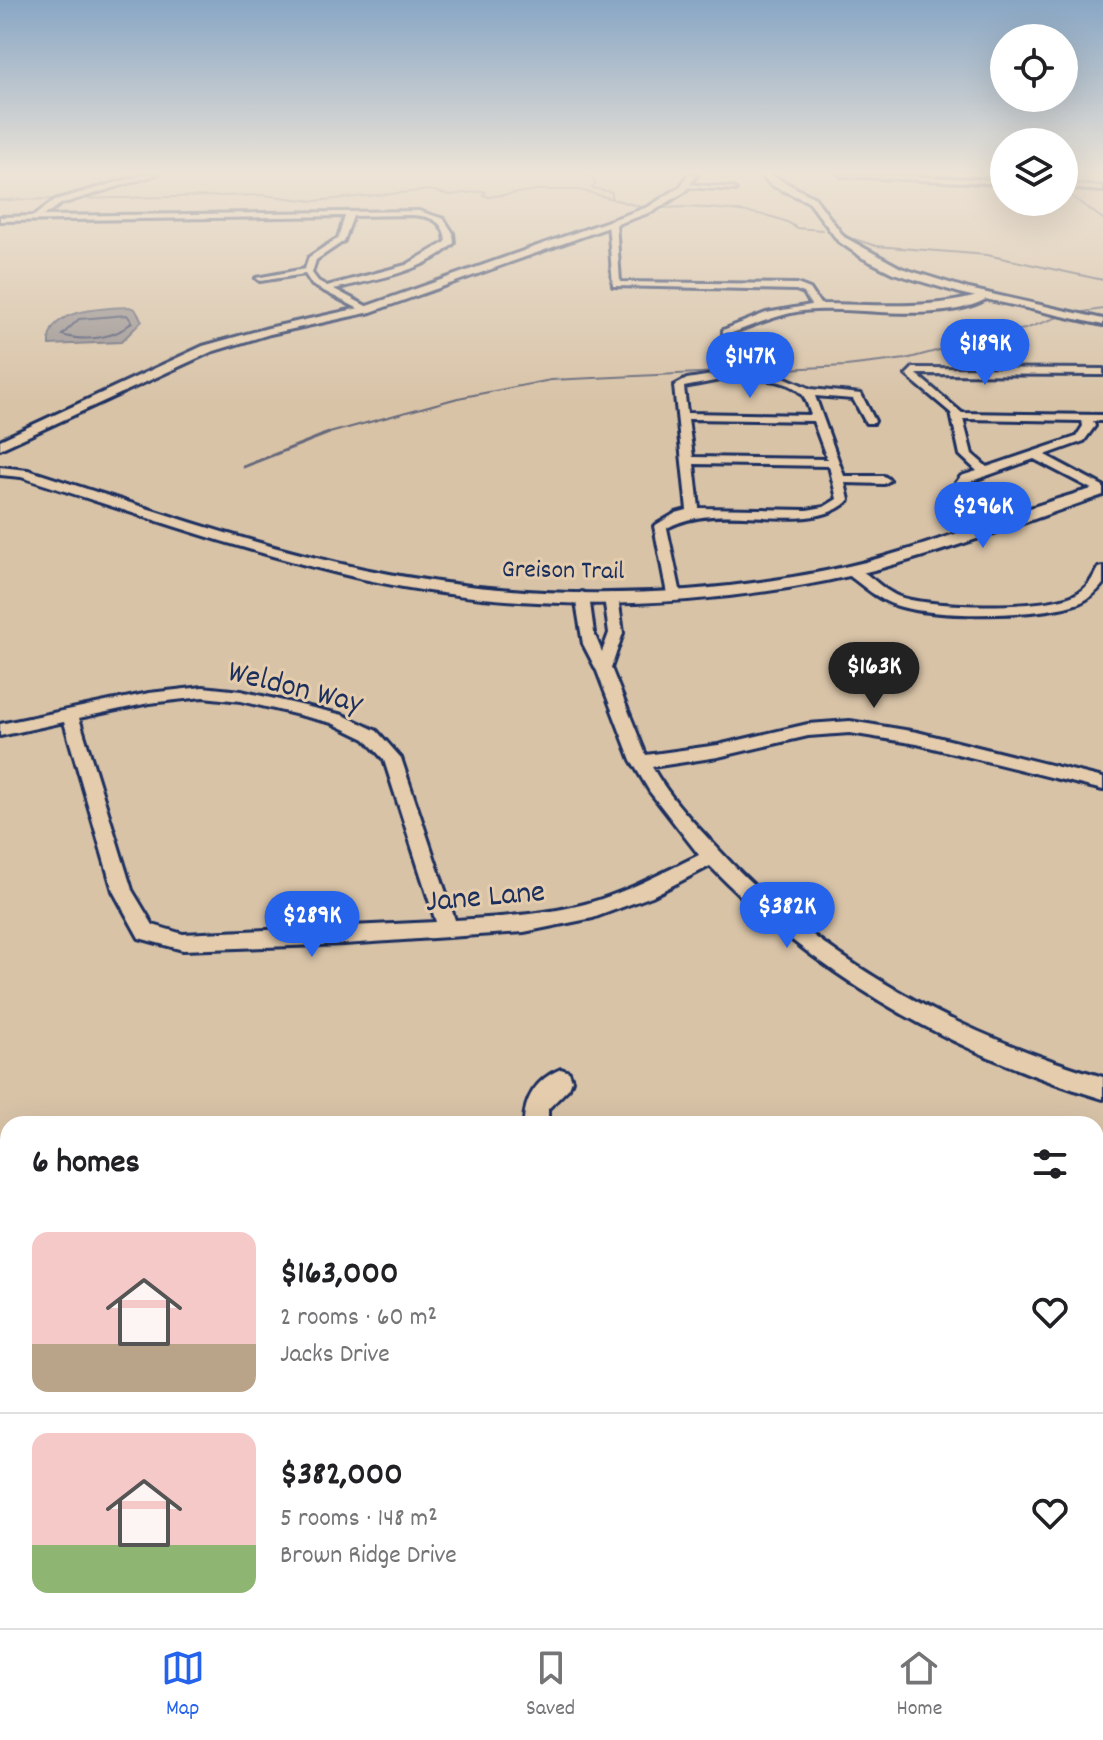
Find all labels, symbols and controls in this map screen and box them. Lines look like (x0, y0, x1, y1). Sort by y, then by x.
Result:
map controls (990, 24, 1078, 216)
button: locate (990, 24, 1078, 112)
button: layers (990, 128, 1078, 216)
pin: $189K (929, 319, 1041, 387)
text: $189K (958, 326, 1012, 363)
pin: $147K (694, 332, 806, 400)
text: $147K (724, 339, 776, 376)
pin: $296K (927, 482, 1039, 550)
text: $296K (952, 489, 1014, 526)
street label: Greison Trail (501, 552, 625, 591)
pin: $163K (818, 642, 930, 710)
text: $163K (846, 649, 902, 686)
street label: Weldon Way (222, 651, 368, 729)
street label: Jane Lane (424, 871, 547, 927)
pin: $382K (731, 882, 843, 950)
text: $382K (758, 889, 816, 926)
pin: $289K (256, 891, 368, 959)
text: $289K (283, 898, 341, 935)
text: 6 homes (32, 1140, 140, 1189)
icon: filters (1028, 1142, 1072, 1186)
text: $163,000 (280, 1251, 399, 1300)
icon: home (96, 1264, 192, 1360)
icon: heart (1028, 1290, 1072, 1334)
text: 2 rooms · 60 m² (280, 1300, 437, 1337)
text: Jacks Drive (280, 1337, 390, 1374)
text: $382,000 (280, 1452, 403, 1501)
icon: home (96, 1465, 192, 1561)
icon: heart (1028, 1491, 1072, 1535)
text: 5 rooms · 148 m² (280, 1501, 438, 1538)
text: Brown Ridge Drive (280, 1538, 457, 1575)
tab: Map (161, 1646, 205, 1725)
tab: Saved (526, 1646, 575, 1725)
tab: Home (896, 1646, 942, 1725)

